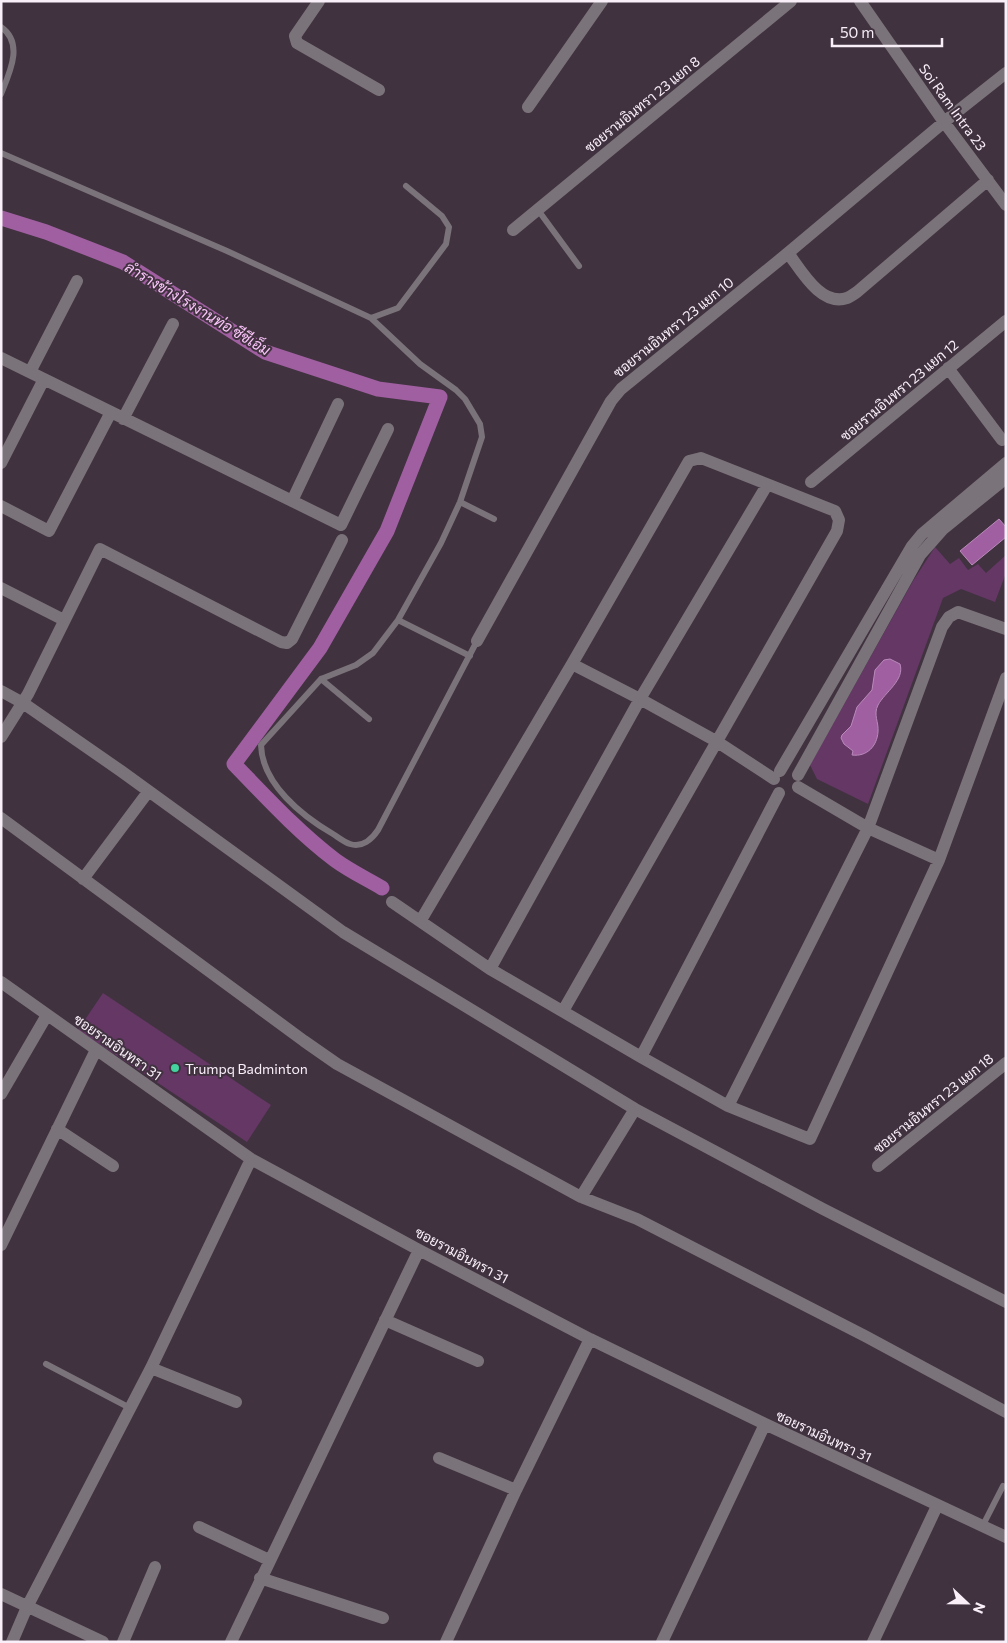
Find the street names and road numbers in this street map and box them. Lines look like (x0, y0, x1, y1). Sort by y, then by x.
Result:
street label: ซอยรามอินทรา 23 แยก 8 (581, 52, 703, 156)
street label: Soi Ram Intra 23 (916, 60, 990, 154)
street label: ซอยรามอินทรา 23 แยก 10 (609, 273, 737, 381)
street label: ซอยรามอินทรา 23 แยก 12 (837, 336, 962, 444)
street label: ซอยรามอินทรา 31 (71, 1010, 165, 1084)
street label: ซอยรามอินทรา 23 แยก 18 (870, 1049, 996, 1157)
street label: ซอยรามอินทรา 31 (412, 1223, 512, 1287)
street label: ซอยรามอินทรา 31 (773, 1406, 875, 1466)

